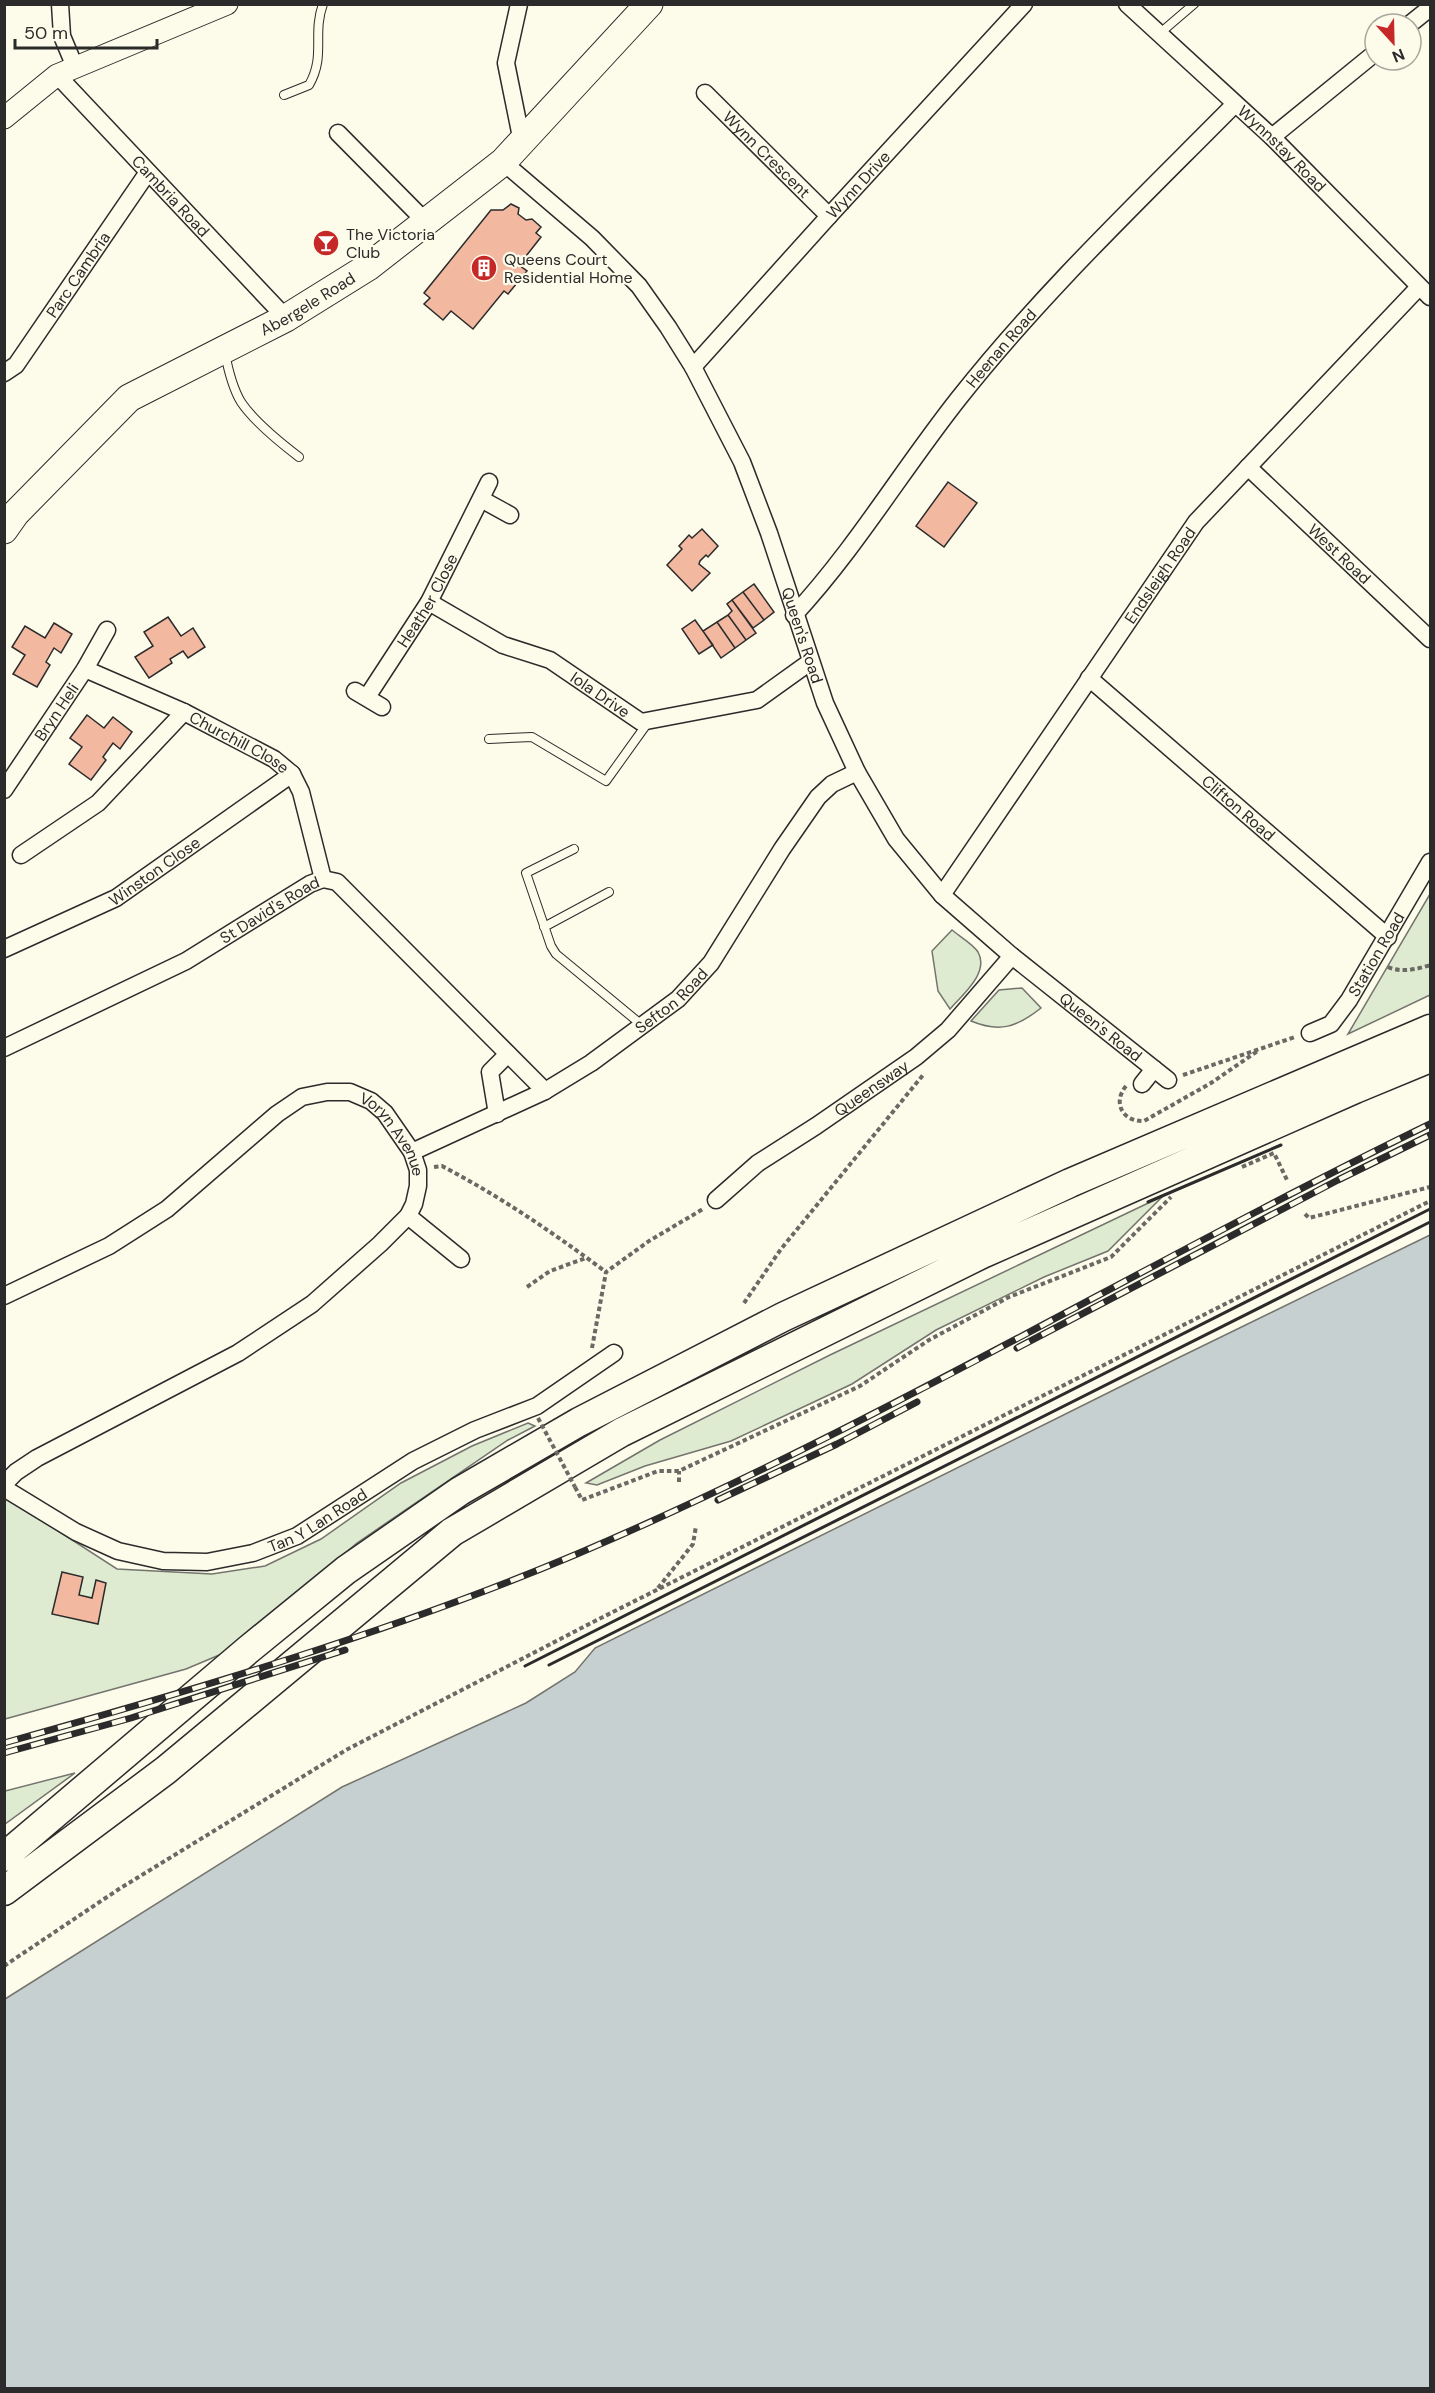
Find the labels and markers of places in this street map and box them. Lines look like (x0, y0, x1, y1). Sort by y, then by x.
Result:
place label: The Victoria Club (346, 224, 435, 263)
bar icon: The Victoria Club (311, 228, 341, 258)
place label: Queens Court Residential Home (504, 249, 633, 288)
building icon: Queens Court Residential Home (469, 253, 499, 283)

